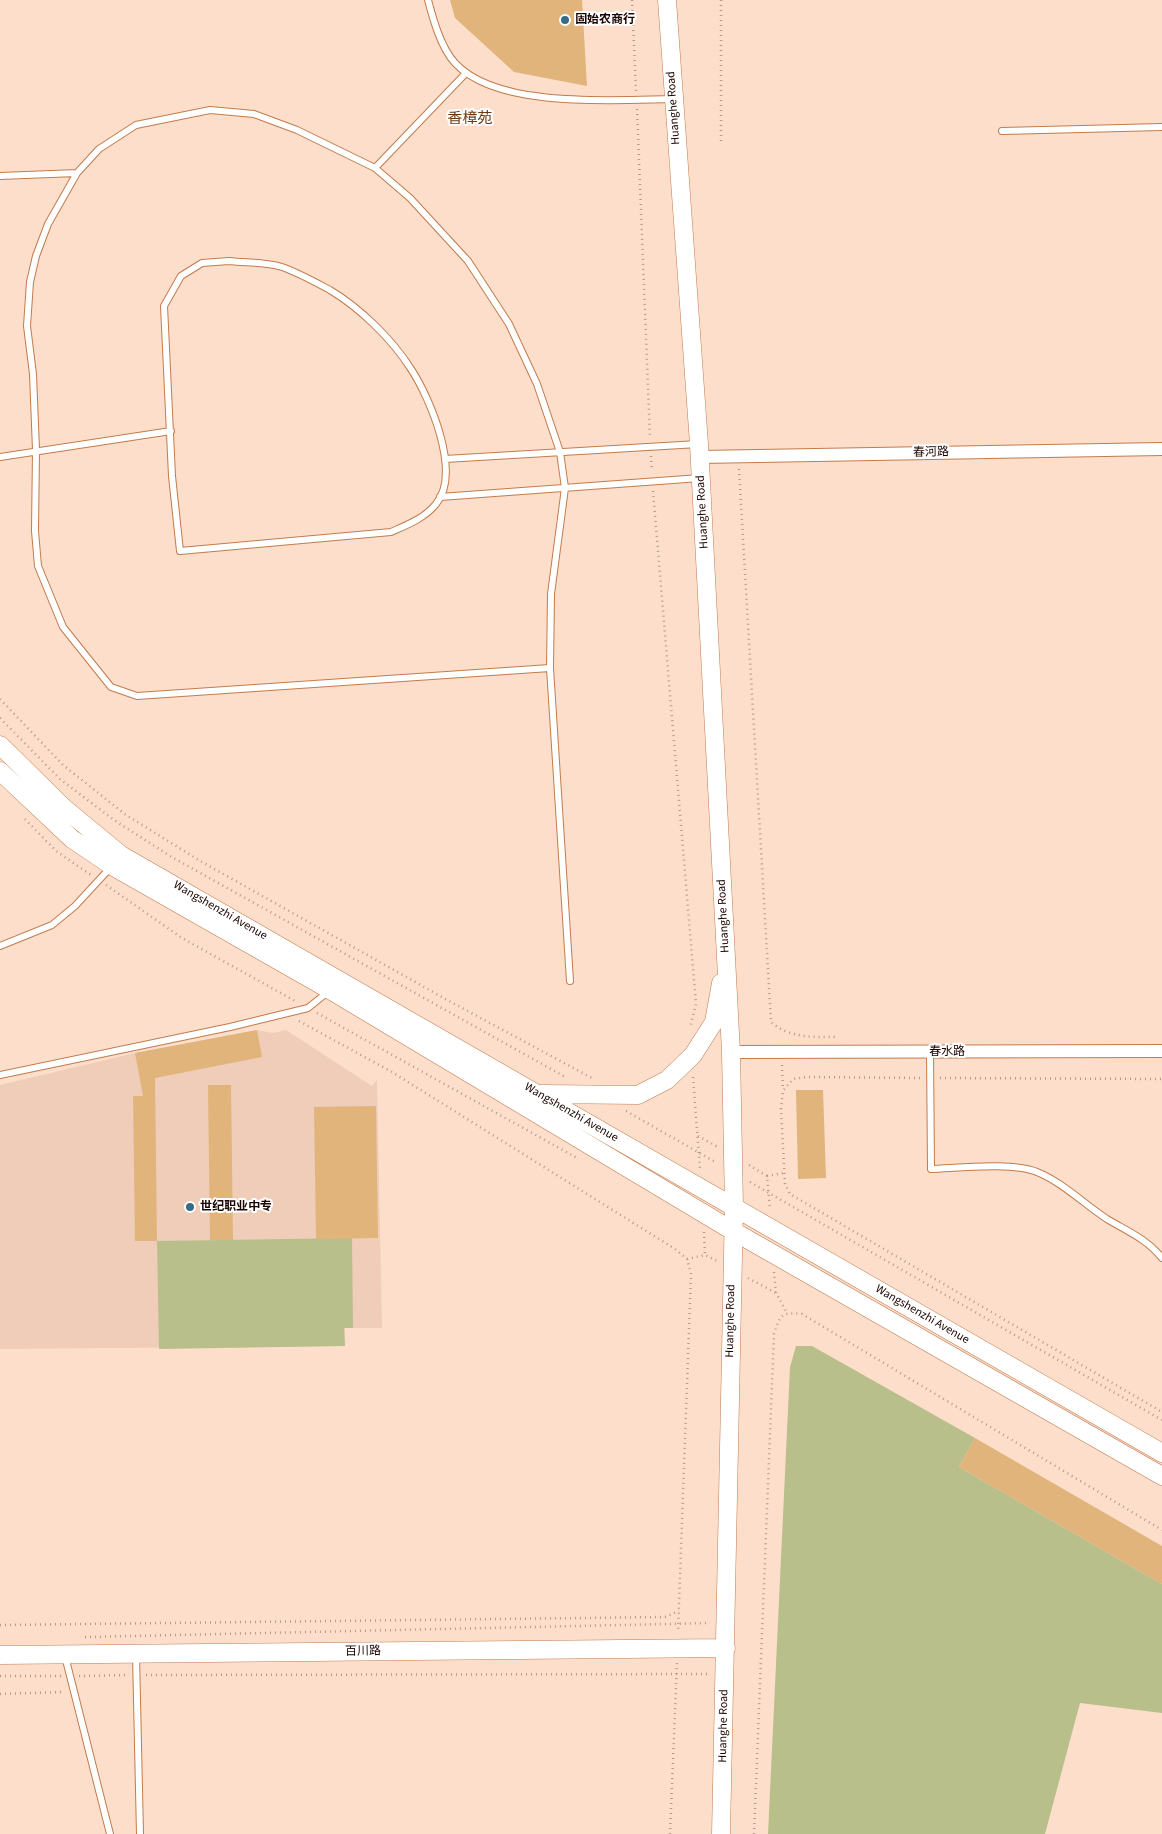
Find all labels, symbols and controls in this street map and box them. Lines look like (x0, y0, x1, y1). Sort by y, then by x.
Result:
place label: 固始农商行 (575, 13, 635, 27)
marker: 固始农商行 (559, 14, 571, 26)
street label: Huanghe Road (664, 71, 684, 145)
district label: 香樟苑 (448, 111, 492, 129)
street label: 春河路 (913, 445, 949, 461)
street label: Huanghe Road (694, 475, 712, 549)
street label: Wangshenzhi Avenue (171, 878, 269, 944)
street label: Huanghe Road (715, 879, 733, 953)
street label: 春水路 (929, 1045, 965, 1059)
street label: Wangshenzhi Avenue (522, 1080, 620, 1146)
place label: 世纪职业中专 (200, 1200, 272, 1214)
marker: 世纪职业中专 (184, 1201, 196, 1213)
street label: Wangshenzhi Avenue (873, 1282, 971, 1348)
street label: Huanghe Road (723, 1284, 739, 1358)
street label: 百川路 (345, 1644, 381, 1660)
street label: Huanghe Road (716, 1689, 732, 1763)

